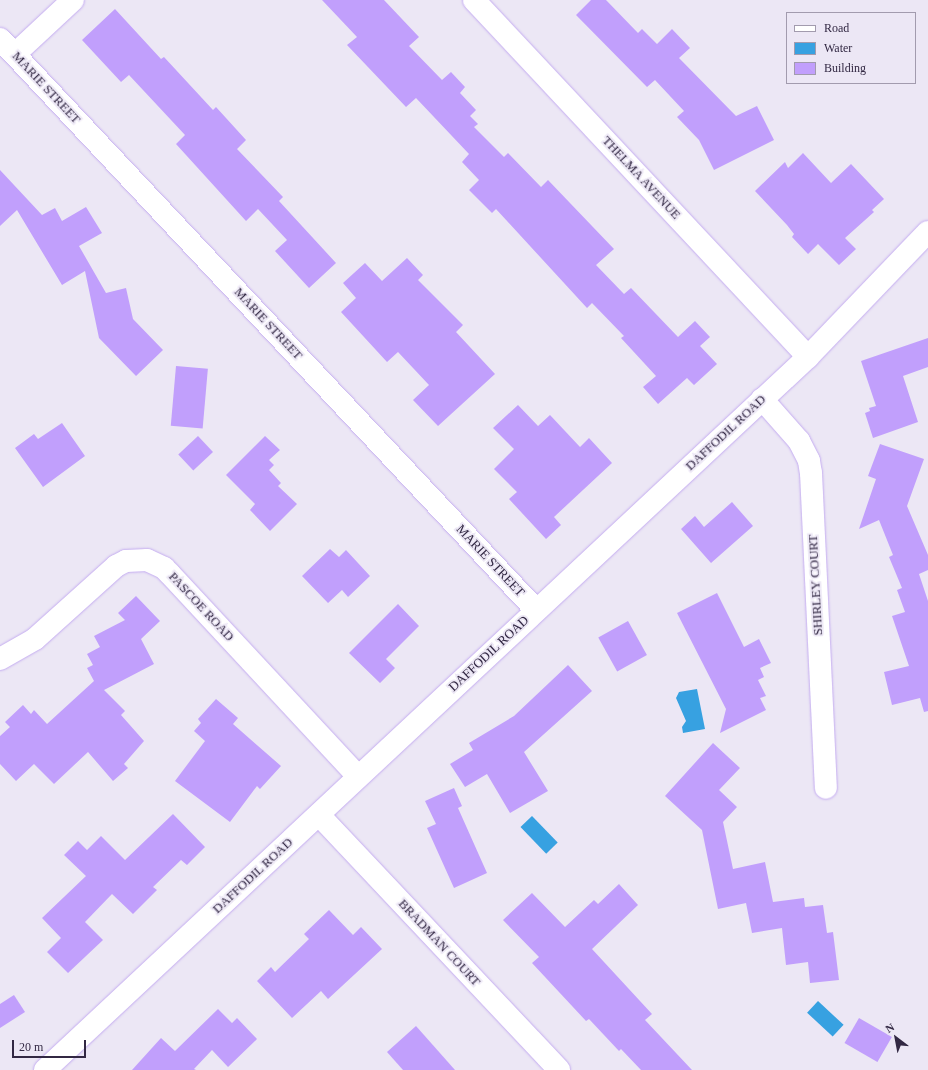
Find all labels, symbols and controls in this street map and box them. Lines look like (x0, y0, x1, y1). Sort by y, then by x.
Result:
legend (786, 12, 916, 84)
text: Road (824, 21, 849, 35)
text: Water (824, 41, 852, 55)
street label: MARIE STREET (9, 49, 83, 127)
text: Building (824, 61, 866, 75)
street label: THELMA AVENUE (598, 133, 684, 223)
street label: MARIE STREET (231, 285, 305, 363)
street label: DAFFODIL ROAD (683, 392, 769, 474)
street label: MARIE STREET (453, 522, 527, 600)
street label: SHIRLEY COURT (806, 534, 826, 636)
street label: PASCOE ROAD (165, 569, 237, 645)
street label: DAFFODIL ROAD (446, 613, 532, 695)
street label: DAFFODIL ROAD (210, 835, 296, 917)
street label: BRADMAN COURT (395, 896, 483, 990)
north arrow (876, 1018, 916, 1058)
text: N (883, 1021, 896, 1035)
scale bar (14, 1032, 88, 1058)
text: 20 m (19, 1040, 43, 1054)

